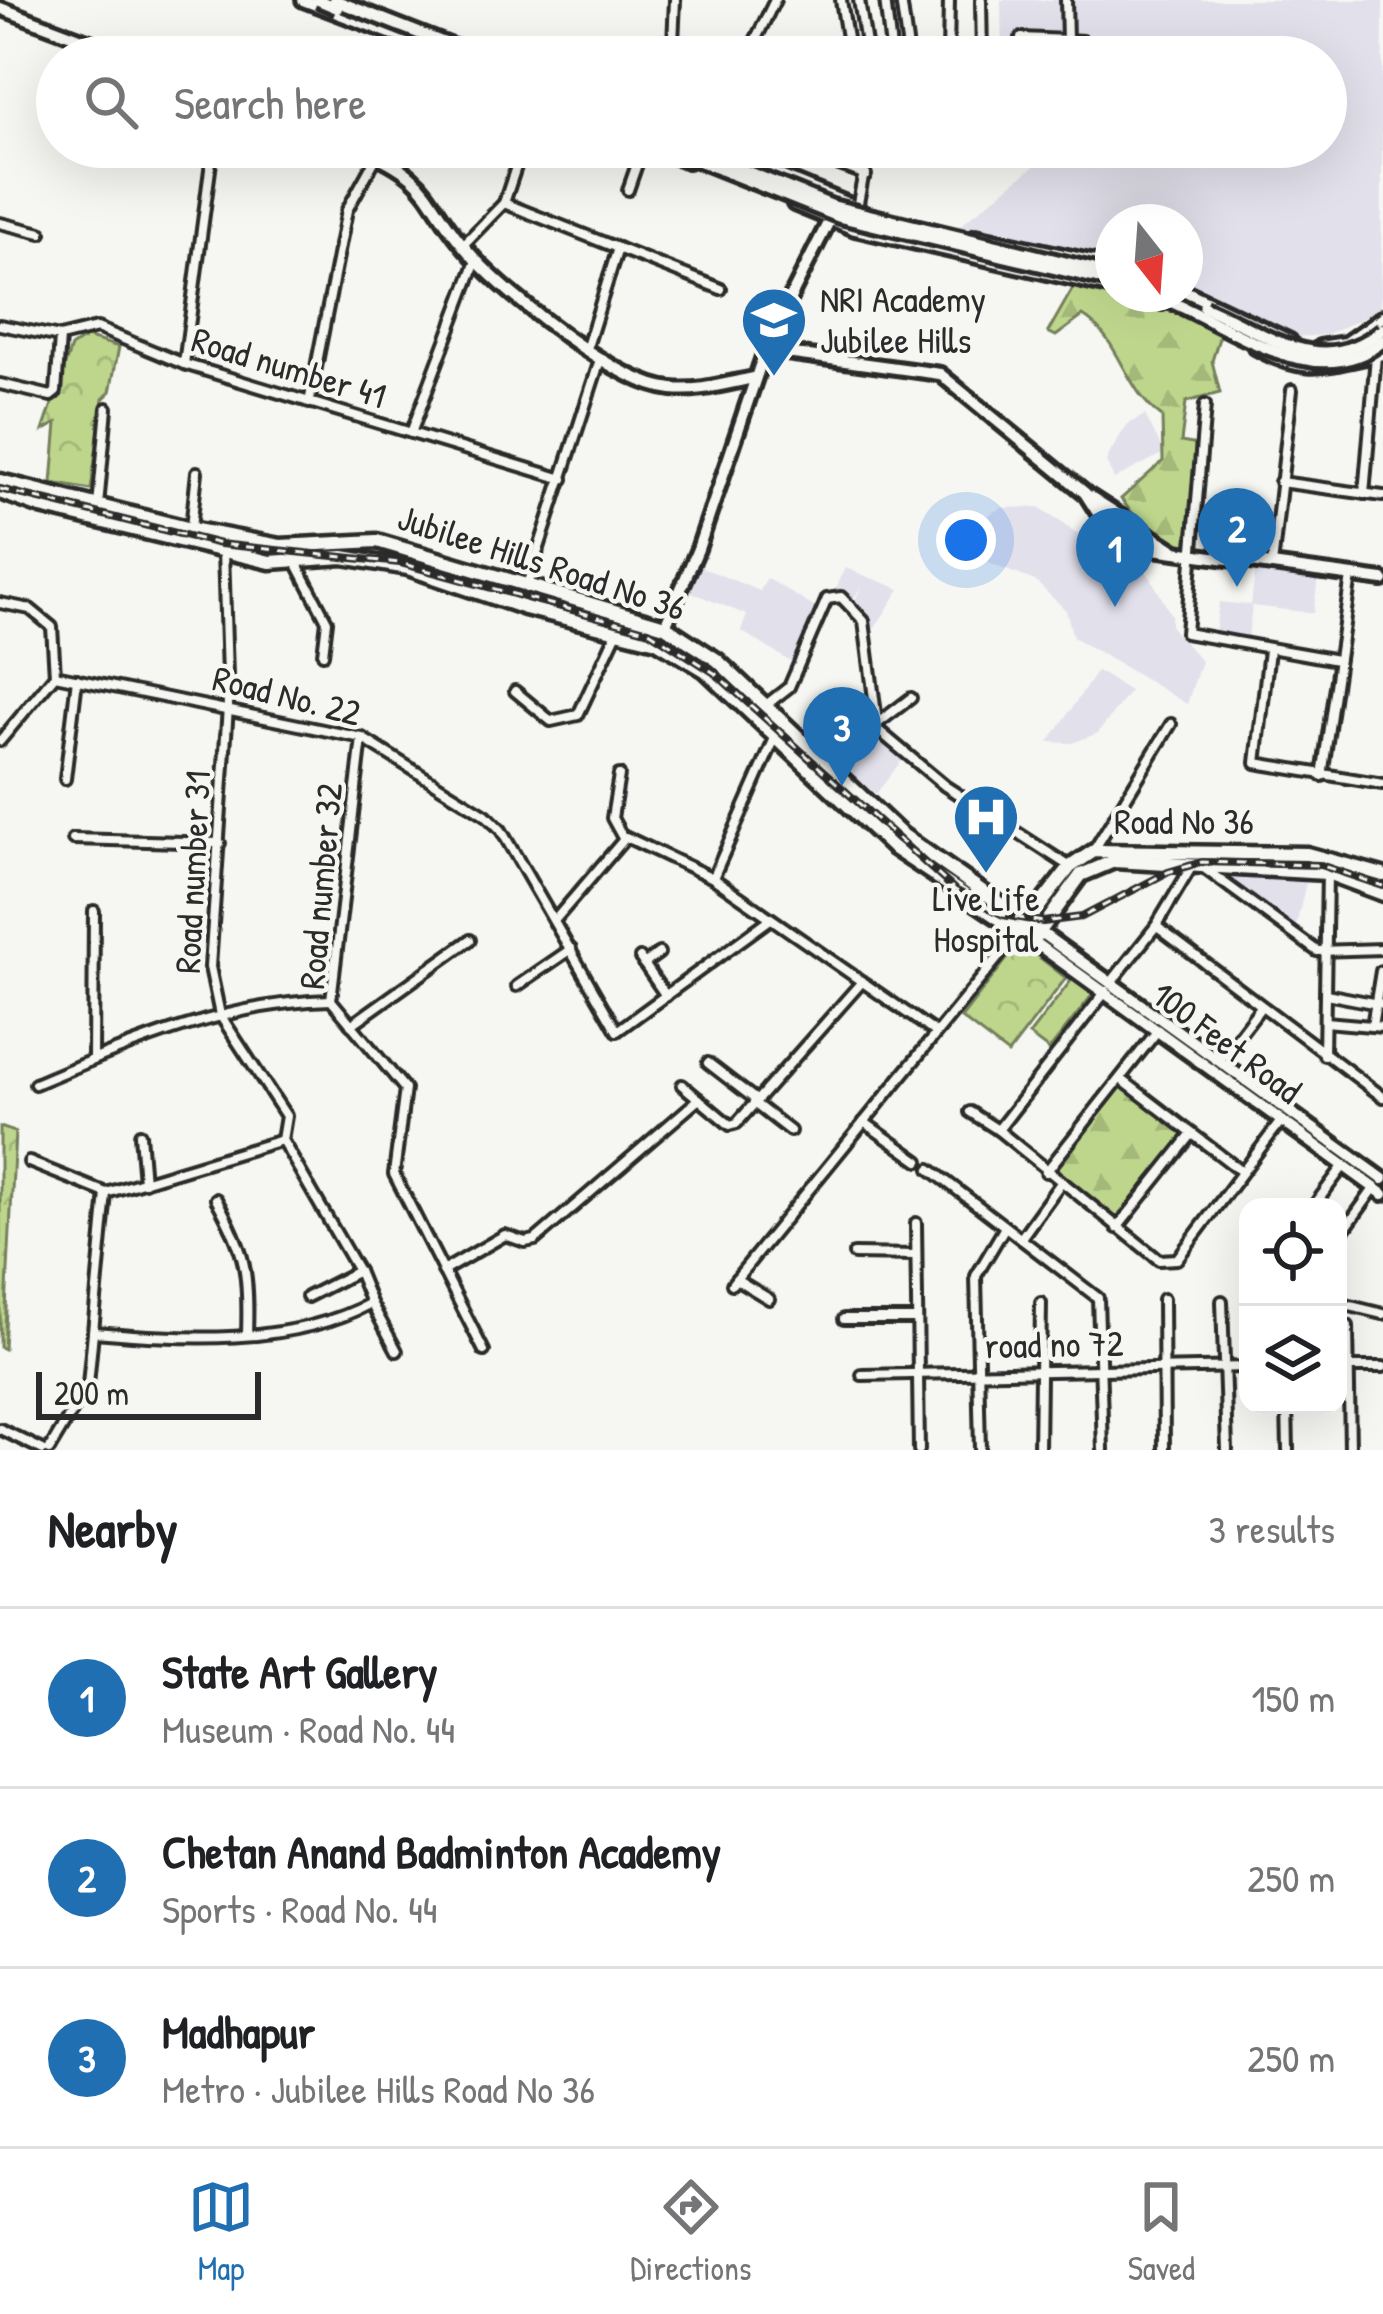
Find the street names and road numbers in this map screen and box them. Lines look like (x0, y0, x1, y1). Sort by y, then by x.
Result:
street label: Road number 41 (186, 314, 392, 419)
street label: Jubilee Hills Road No 36 (392, 492, 692, 631)
street label: Road No. 22 (208, 653, 366, 737)
street label: Road number 31 (162, 769, 221, 975)
street label: Road number 32 (286, 781, 353, 991)
street label: Road No 36 (1114, 796, 1254, 845)
street label: 100 Feet Road (1143, 969, 1312, 1114)
street label: road no 72 (984, 1318, 1124, 1369)

